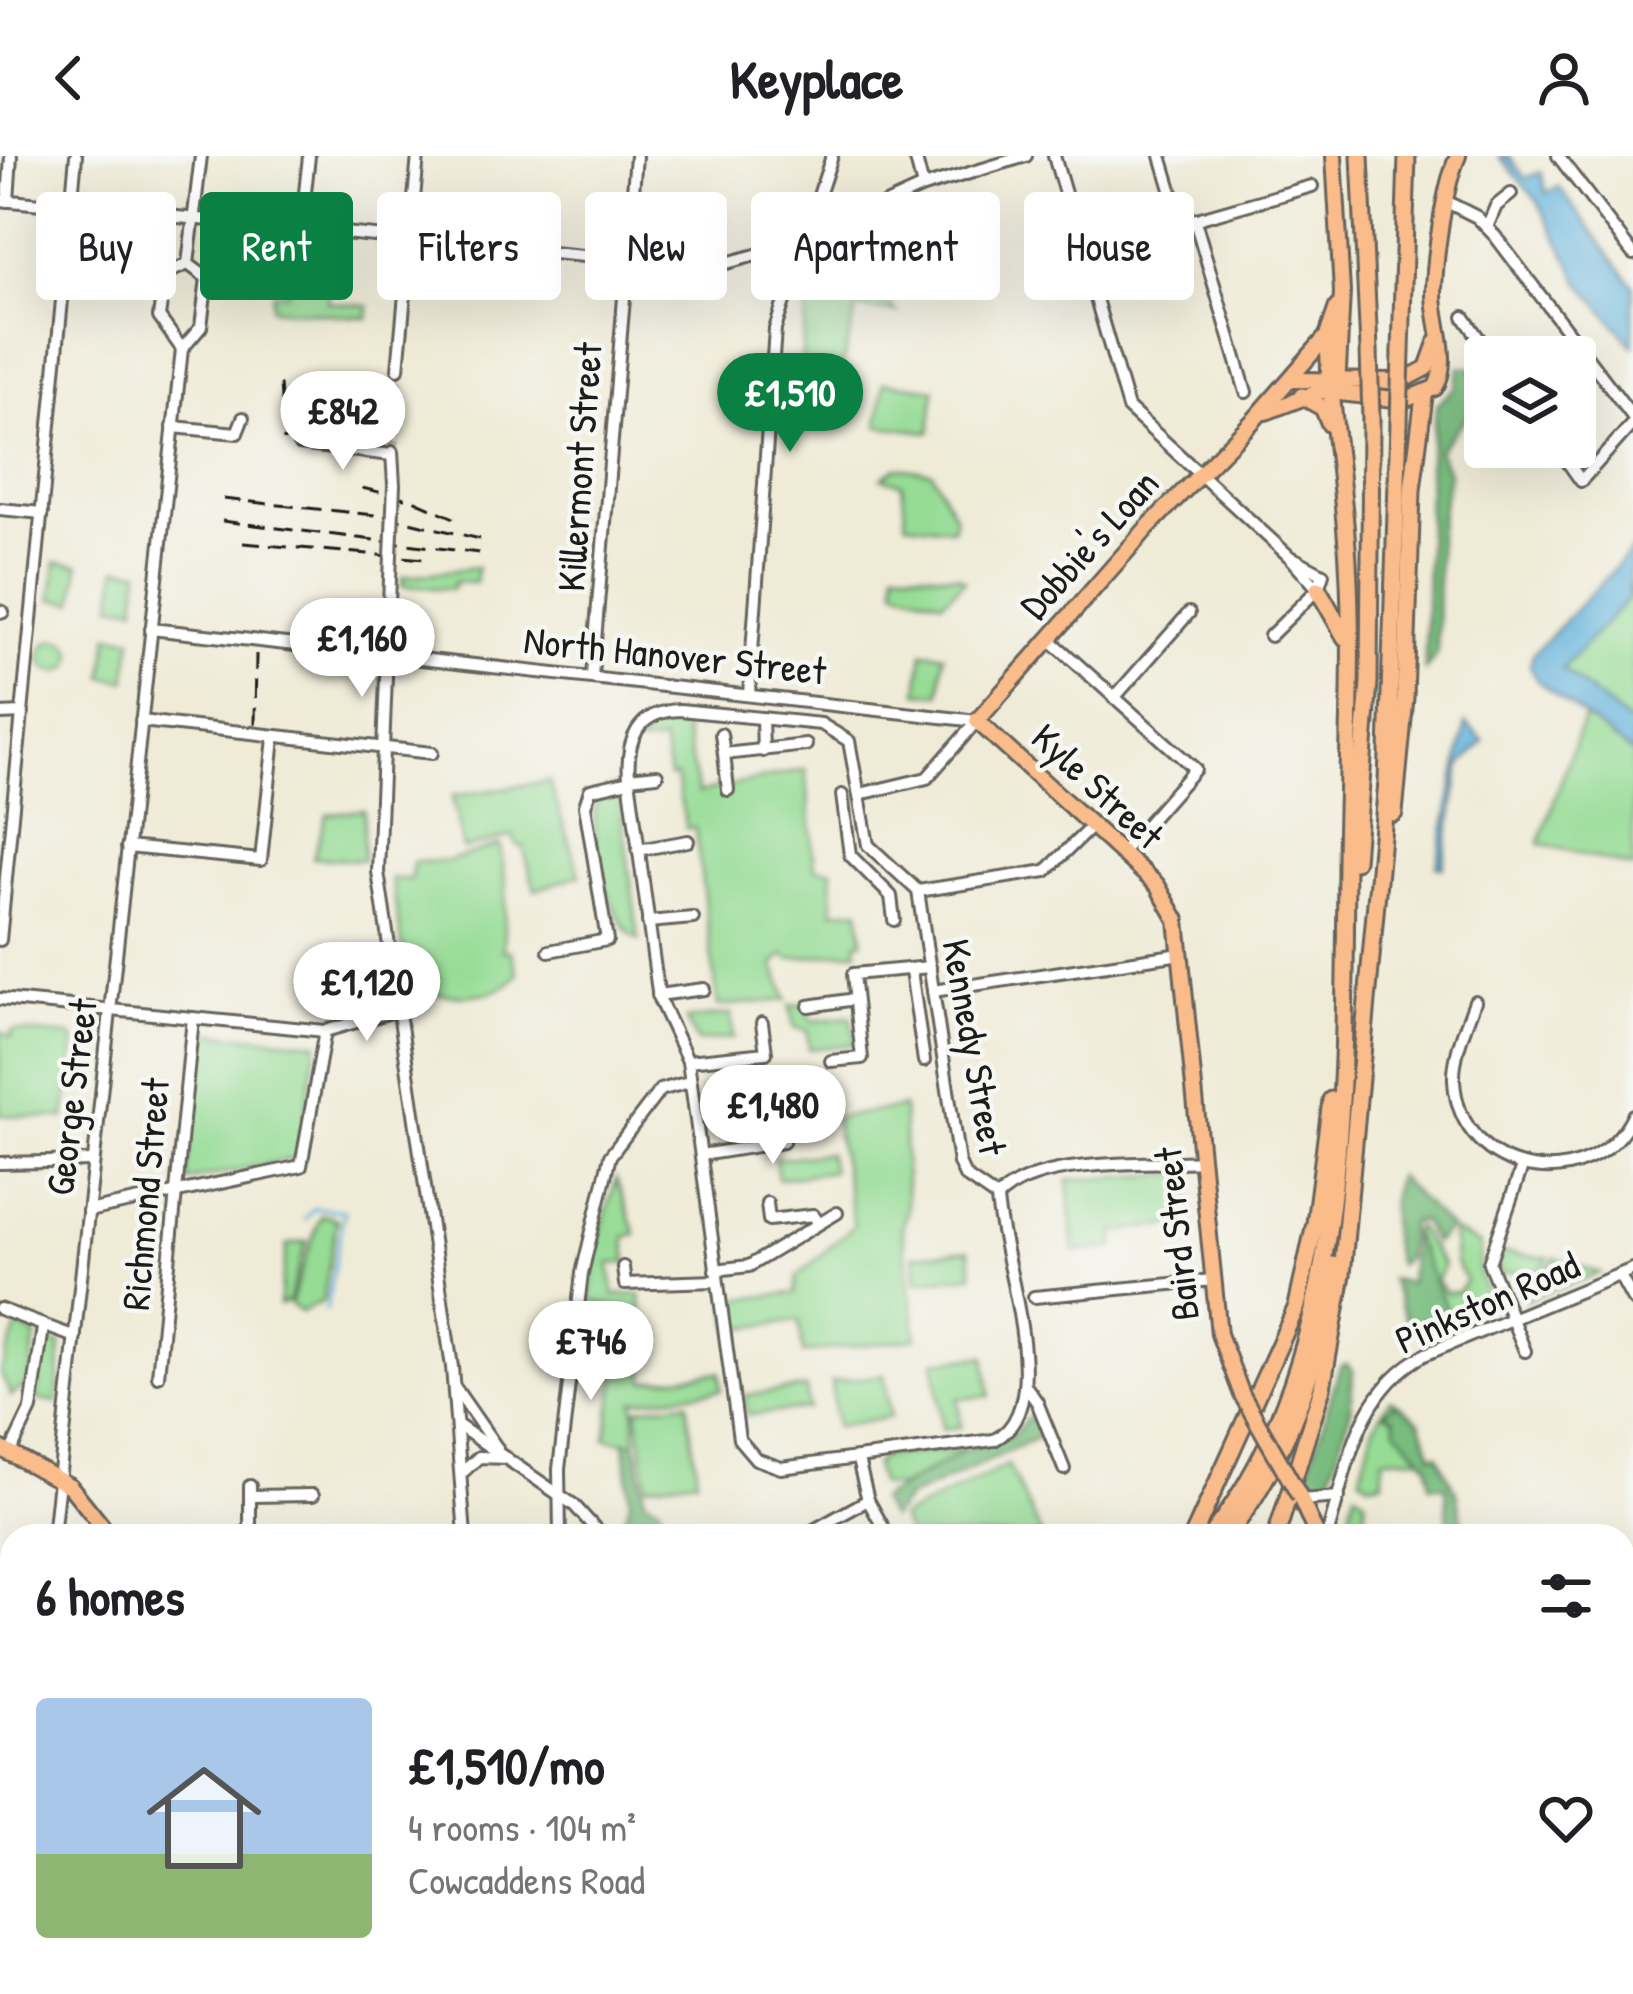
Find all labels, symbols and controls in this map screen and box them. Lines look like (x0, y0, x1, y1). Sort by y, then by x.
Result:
text: Keyplace (730, 42, 903, 115)
icon: back (36, 45, 102, 111)
icon: person (1531, 45, 1597, 111)
chip: Buy (36, 192, 176, 300)
chip: Rent (200, 192, 353, 300)
chip: Filters (377, 192, 561, 300)
chip: New (585, 192, 727, 300)
chip: Apartment (751, 192, 1000, 300)
chip: House (1024, 192, 1194, 300)
map controls (1464, 336, 1596, 468)
button: layers (1464, 336, 1596, 468)
street label: Killermont Street (543, 340, 614, 593)
pin: £1,510 (692, 353, 888, 455)
text: £1,510 (744, 365, 836, 418)
pin: £842 (272, 371, 414, 473)
text: £842 (307, 383, 379, 436)
street label: Dobbie's Loan (1007, 458, 1170, 630)
pin: £1,160 (264, 598, 460, 700)
text: £1,160 (317, 610, 407, 663)
street label: North Hanover Street (522, 612, 829, 697)
street label: Kyle Street (1021, 711, 1176, 861)
street label: Kennedy Street (930, 935, 1021, 1160)
pin: £1,120 (269, 942, 465, 1044)
text: £1,120 (320, 954, 414, 1007)
street label: George Street (32, 995, 109, 1198)
pin: £1,480 (675, 1065, 871, 1167)
street label: Richmond Street (108, 1075, 181, 1312)
text: £1,480 (727, 1077, 819, 1130)
street label: Baird Street (1140, 1144, 1211, 1323)
street label: Pinkston Road (1386, 1237, 1587, 1366)
pin: £746 (520, 1301, 662, 1403)
text: £746 (556, 1313, 626, 1366)
text: 6 homes (36, 1562, 185, 1631)
icon: filters (1533, 1563, 1599, 1629)
text: £1,510/mo (408, 1731, 605, 1800)
icon: home (132, 1746, 276, 1890)
icon: heart (1533, 1785, 1599, 1851)
text: 4 rooms · 104 m² (408, 1800, 636, 1853)
text: Cowcaddens Road (408, 1853, 645, 1906)

